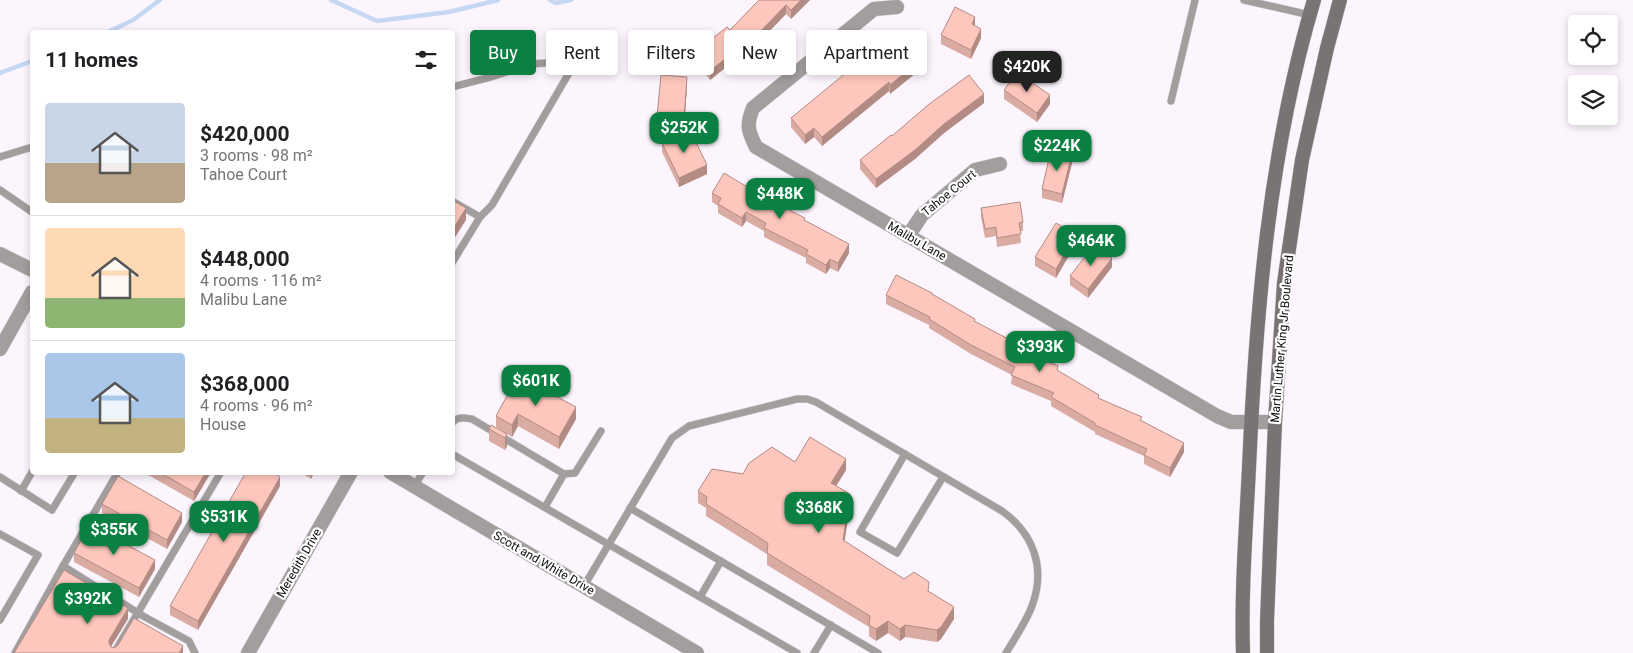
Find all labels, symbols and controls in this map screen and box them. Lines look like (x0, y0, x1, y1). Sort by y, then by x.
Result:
map controls (1568, 15, 1618, 125)
button: locate (1568, 15, 1618, 65)
chip: Buy (470, 30, 536, 75)
chip: Rent (546, 30, 618, 75)
chip: Filters (628, 30, 714, 75)
chip: New (724, 30, 796, 75)
chip: Apartment (806, 30, 927, 75)
icon: filters (412, 46, 440, 74)
text: 11 homes (45, 48, 138, 72)
pin: $420K (992, 51, 1062, 93)
text: $420K (1004, 57, 1050, 76)
button: layers (1568, 75, 1618, 125)
pin: $252K (649, 112, 719, 154)
text: $252K (661, 118, 707, 137)
text: $420,000 (200, 122, 290, 146)
icon: home (85, 123, 145, 183)
pin: $224K (1022, 130, 1092, 172)
text: $224K (1034, 136, 1080, 155)
text: 3 rooms · 98 m² (200, 146, 313, 165)
text: Tahoe Court (200, 165, 287, 184)
street label: Tahoe Court (919, 167, 979, 219)
pin: $448K (745, 178, 815, 220)
text: $448K (757, 184, 803, 203)
street label: Malibu Lane (885, 219, 949, 263)
pin: $464K (1056, 224, 1126, 267)
text: $464K (1068, 231, 1114, 250)
text: $448,000 (200, 247, 290, 271)
icon: home (85, 248, 145, 308)
street label: Martin Luther King Jr Boulevard (1268, 255, 1296, 423)
text: 4 rooms · 116 m² (200, 271, 322, 290)
text: Malibu Lane (200, 290, 287, 309)
pin: $393K (1005, 330, 1075, 373)
text: $393K (1017, 337, 1063, 356)
pin: $601K (501, 364, 571, 407)
text: $601K (513, 371, 559, 390)
text: $368,000 (200, 372, 290, 396)
icon: home (85, 373, 145, 433)
text: 4 rooms · 96 m² (200, 396, 313, 415)
text: House (200, 415, 246, 434)
pin: $368K (784, 492, 854, 534)
text: $368K (796, 498, 842, 517)
pin: $531K (189, 500, 259, 543)
text: $531K (201, 507, 247, 526)
pin: $355K (79, 514, 149, 556)
text: $355K (91, 520, 137, 539)
street label: Meredith Drive (274, 526, 324, 600)
street label: Scott and White Drive (491, 528, 597, 598)
pin: $392K (53, 582, 123, 625)
text: $392K (65, 589, 111, 608)

